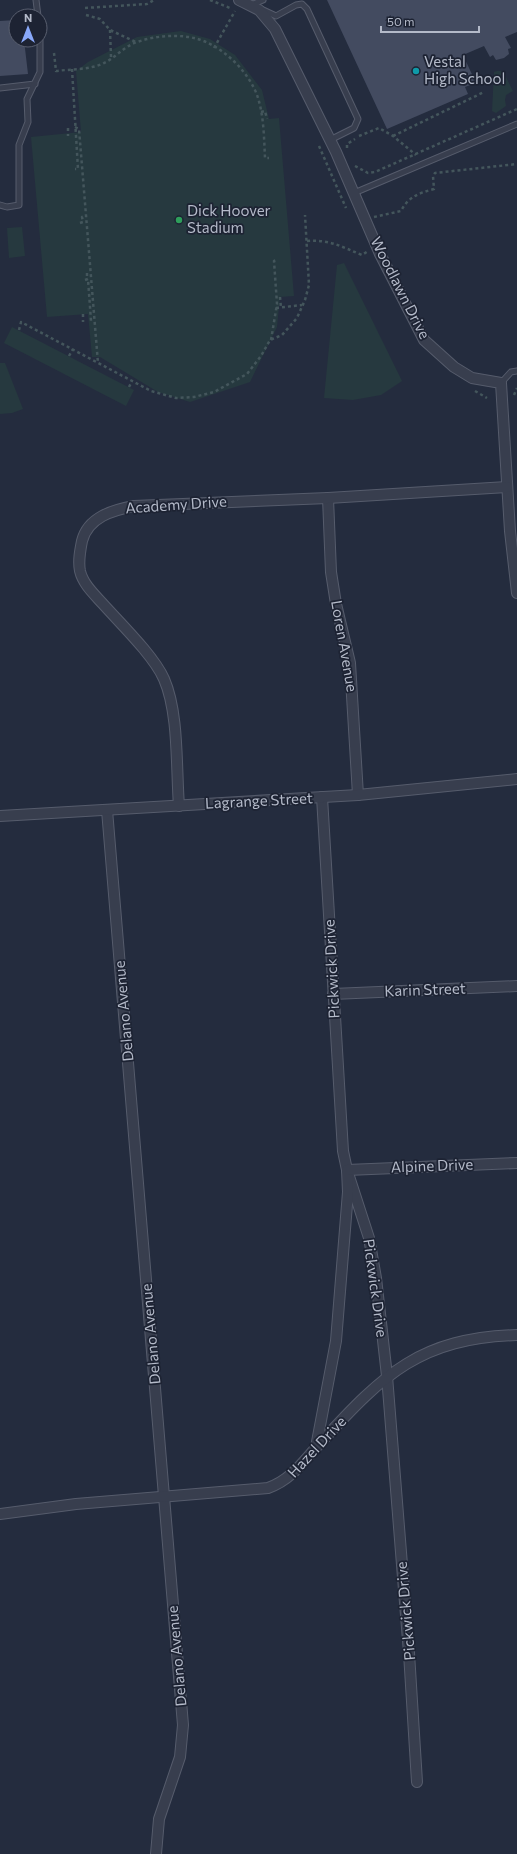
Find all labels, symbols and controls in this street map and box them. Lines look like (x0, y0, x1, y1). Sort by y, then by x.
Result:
north arrow (8, 8, 48, 48)
scale bar (381, 8, 479, 34)
text: N (24, 11, 32, 24)
text: 50 m (387, 14, 415, 28)
place label: Vestal High School (424, 52, 505, 87)
marker: Vestal High School (411, 66, 421, 76)
place label: Dick Hoover Stadium (187, 201, 271, 236)
marker: Dick Hoover Stadium (174, 215, 184, 225)
street label: Woodlawn Drive (367, 234, 434, 342)
street label: Academy Drive (125, 491, 227, 517)
street label: Loren Avenue (328, 599, 362, 693)
street label: Lagrange Street (205, 788, 313, 812)
street label: Pickwick Drive (319, 919, 343, 1019)
street label: Delano Avenue (110, 960, 136, 1062)
street label: Karin Street (384, 979, 466, 999)
street label: Alpine Drive (390, 1155, 474, 1175)
street label: Pickwick Drive (360, 1237, 392, 1338)
street label: Delano Avenue (137, 1283, 163, 1385)
street label: Hazel Drive (283, 1412, 349, 1481)
street label: Pickwick Drive (392, 1561, 418, 1661)
street label: Delano Avenue (163, 1605, 189, 1707)

